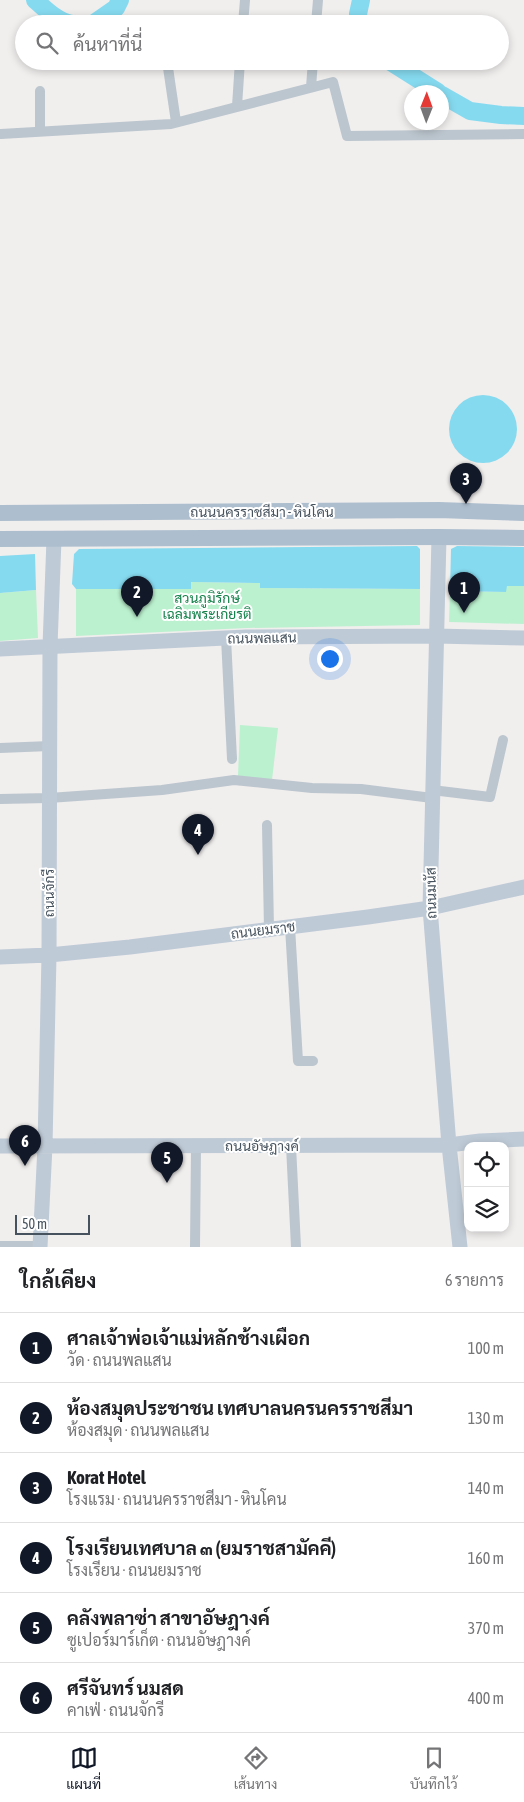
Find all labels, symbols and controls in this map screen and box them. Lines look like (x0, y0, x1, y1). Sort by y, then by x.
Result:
search box (15, 15, 509, 70)
icon: search (33, 29, 61, 57)
text: ค้นหาที่นี่ (73, 33, 142, 55)
north arrow (404, 85, 449, 130)
pin: 3 (450, 463, 482, 504)
street label: ถนนนครราชสีมา - หินโคน (190, 503, 334, 520)
pin: 1 (448, 572, 480, 613)
pin: 2 (121, 576, 153, 617)
park label: สวนภูมิรักษ์ เฉลิมพระเกียรติ (162, 589, 252, 622)
street label: ถนนพลแสน (227, 629, 297, 647)
your location (317, 646, 343, 672)
pin: 4 (182, 814, 214, 855)
street label: ถนนมนัส (423, 867, 439, 919)
street label: ถนนจักรี (40, 868, 57, 917)
street label: ถนนยมราช (230, 918, 296, 942)
pin: 6 (9, 1125, 41, 1166)
street label: ถนนอัษฎางค์ (225, 1137, 299, 1155)
pin: 5 (151, 1142, 183, 1183)
map controls (464, 1142, 509, 1232)
button: locate (464, 1142, 509, 1187)
button: layers (464, 1187, 509, 1232)
scale bar (15, 1212, 90, 1235)
text: 50 m (22, 1216, 47, 1232)
text: ใกล้เคียง (20, 1268, 96, 1292)
text: 6 รายการ (445, 1271, 504, 1289)
text: ศาลเจ้าพ่อเจ้าแม่หลักช้างเผือก (67, 1327, 310, 1349)
text: 1 (32, 1339, 40, 1357)
text: 100 m (468, 1339, 504, 1357)
text: วัด · ถนนพลแสน (67, 1351, 172, 1369)
text: ห้องสมุดประชาชน เทศบาลนครนครราชสีมา (67, 1397, 413, 1419)
text: 2 (32, 1409, 40, 1427)
text: 130 m (468, 1409, 504, 1427)
text: ห้องสมุด · ถนนพลแสน (67, 1421, 209, 1439)
text: Korat Hotel (67, 1466, 146, 1488)
text: 3 (32, 1479, 40, 1497)
text: 140 m (468, 1479, 504, 1497)
text: โรงแรม · ถนนนครราชสีมา - หินโคน (67, 1490, 287, 1508)
text: โรงเรียนเทศบาล ๓ (ยมราชสามัคคี) (67, 1537, 336, 1559)
text: 4 (32, 1549, 40, 1567)
text: 160 m (468, 1549, 504, 1567)
text: โรงเรียน · ถนนยมราช (67, 1561, 202, 1579)
text: คลังพลาซ่า สาขาอัษฎางค์ (67, 1607, 270, 1629)
text: 5 (32, 1619, 40, 1637)
text: 370 m (468, 1619, 504, 1637)
text: ซูเปอร์มาร์เก็ต · ถนนอัษฎางค์ (67, 1631, 251, 1649)
text: ศรีจันทร์ นมสด (67, 1677, 184, 1699)
text: 6 (32, 1689, 40, 1707)
text: 400 m (468, 1689, 504, 1707)
text: คาเฟ่ · ถนนจักรี (67, 1701, 164, 1719)
tab: แผนที่ (66, 1744, 101, 1792)
tab: เส้นทาง (234, 1744, 277, 1792)
tab: บันทึกไว้ (410, 1744, 458, 1792)

